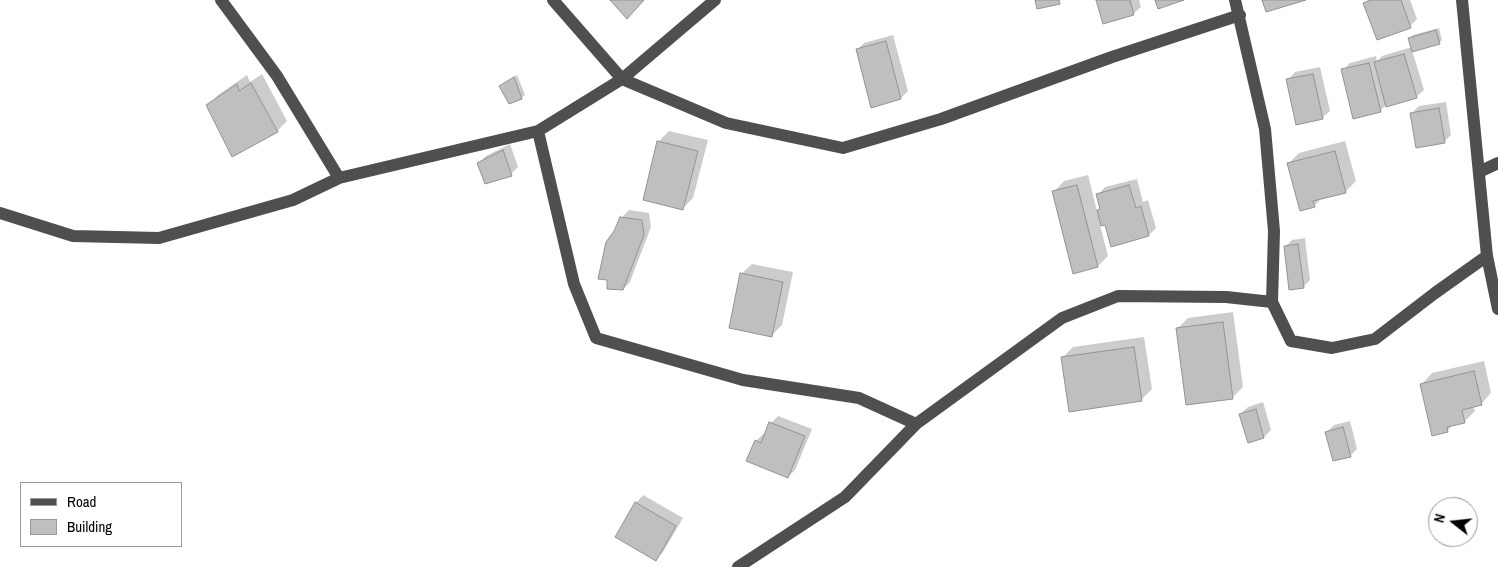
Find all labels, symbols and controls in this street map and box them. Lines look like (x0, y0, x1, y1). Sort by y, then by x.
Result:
legend (20, 482, 182, 547)
text: Road (67, 491, 96, 512)
north arrow (1428, 497, 1478, 547)
text: N (1430, 512, 1449, 525)
text: Building (67, 516, 112, 537)

